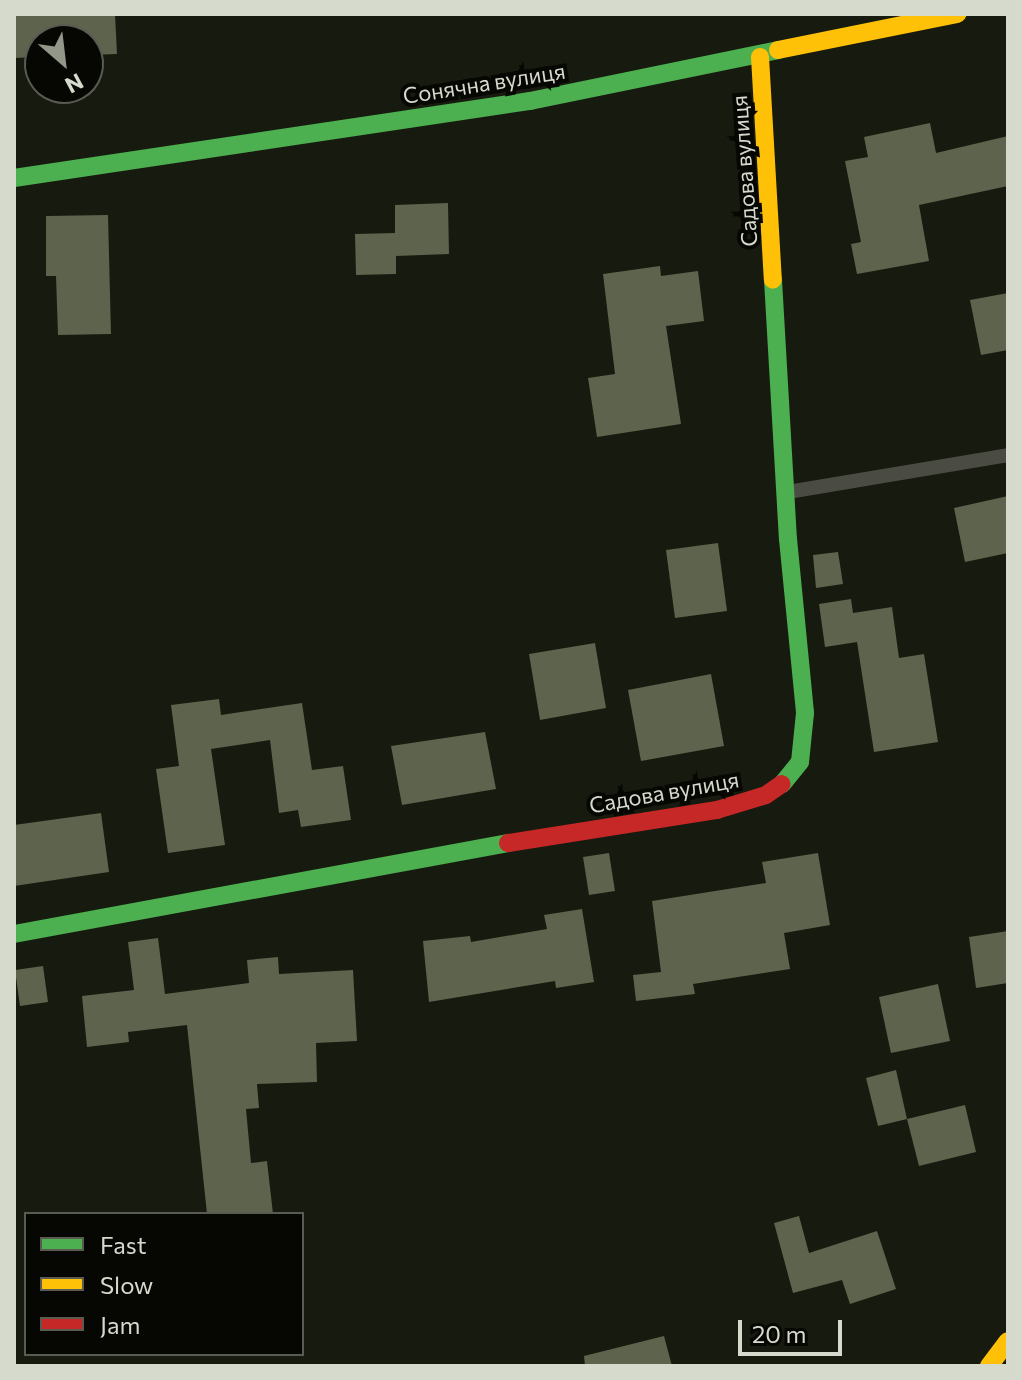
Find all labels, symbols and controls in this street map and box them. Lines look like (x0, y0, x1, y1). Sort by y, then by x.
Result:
north arrow (24, 24, 104, 104)
street label: Сонячна вулиця (401, 57, 567, 109)
text: N (61, 68, 88, 100)
street label: Садова вулиця (726, 94, 762, 248)
street label: Садова вулиця (587, 766, 741, 818)
legend (24, 1212, 304, 1356)
text: Fast (100, 1230, 147, 1259)
text: Slow (100, 1270, 153, 1299)
scale bar (742, 1304, 846, 1354)
text: Jam (100, 1310, 140, 1339)
text: 20 m (752, 1319, 806, 1348)

